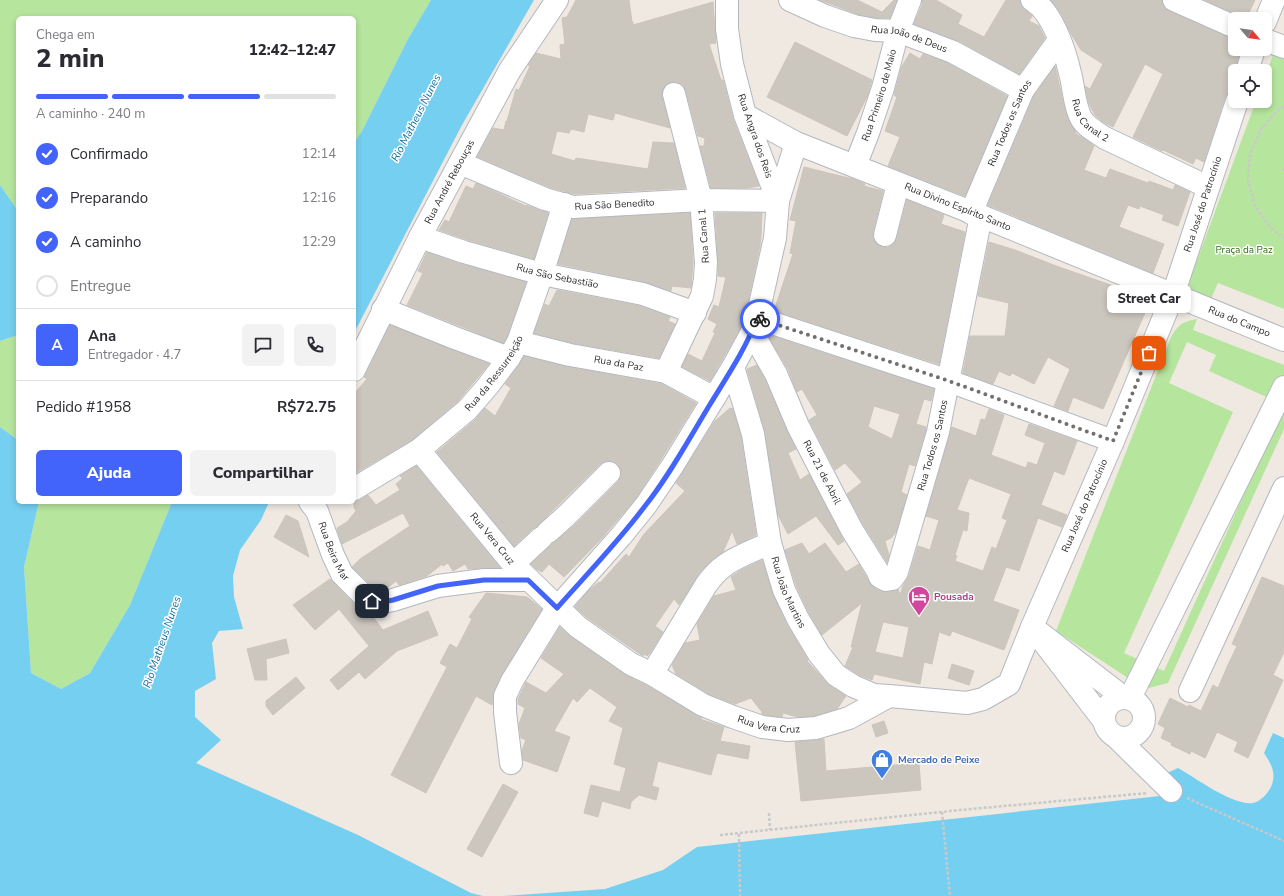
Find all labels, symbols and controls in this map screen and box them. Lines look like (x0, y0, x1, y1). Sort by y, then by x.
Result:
north arrow (1228, 12, 1272, 56)
map controls (1228, 12, 1272, 108)
street label: Rua João de Deus (870, 22, 949, 56)
text: Chega em (36, 26, 95, 44)
text: 12:42–12:47 (249, 40, 336, 60)
text: 2 min (36, 41, 104, 76)
street label: Rua Primeiro de Maio (858, 47, 900, 143)
button: locate (1228, 64, 1272, 108)
water label: Rio Matheus Nunes (388, 72, 444, 164)
street label: Rua Todos os Santos (984, 77, 1035, 169)
street label: Rua Angra dos Reis (734, 92, 776, 180)
street label: Rua Canal 2 (1068, 98, 1111, 146)
text: A caminho · 240 m (36, 105, 145, 123)
street label: Rua André Rebouças (421, 137, 478, 227)
icon: check (36, 143, 58, 165)
text: Confirmado (70, 144, 148, 164)
text: 12:14 (302, 145, 336, 163)
street label: Rua José do Patrocínio (1181, 154, 1225, 254)
street label: Rua Divino Espírito Santo (902, 179, 1013, 235)
icon: check (36, 187, 58, 209)
text: Preparando (70, 188, 148, 208)
text: 12:16 (302, 189, 336, 207)
street label: Rua São Benedito (574, 196, 655, 214)
street label: Rua Canal 1 (695, 208, 713, 264)
icon: check (36, 231, 58, 253)
text: A caminho (70, 232, 141, 252)
text: 12:29 (302, 233, 336, 251)
park label: Praça da Paz (1215, 243, 1273, 257)
street label: Rua São Sebastião (515, 260, 600, 292)
text: Entregue (70, 276, 131, 296)
callout: Street Car (1107, 285, 1191, 313)
text: Street Car (1117, 290, 1181, 308)
courier (740, 299, 780, 339)
street label: Rua do Campo (1206, 303, 1273, 341)
icon: bike (749, 308, 771, 330)
button: chat (242, 324, 284, 366)
button: phone (294, 324, 336, 366)
text: Ana (88, 326, 116, 346)
street label: Rua da Ressurreição (462, 333, 527, 415)
text: A (51, 335, 63, 355)
pin (1132, 336, 1166, 370)
icon: bag (1138, 342, 1160, 364)
text: Entregador · 4.7 (88, 346, 181, 364)
street label: Rua da Paz (593, 352, 645, 375)
text: Pedido #1958 (36, 397, 131, 417)
text: R$72.75 (277, 397, 336, 417)
street label: Rua Todos os Santos (914, 398, 951, 492)
street label: Rua 21 de Abril (800, 438, 844, 507)
button: Ajuda (36, 450, 182, 496)
button: Compartilhar (190, 450, 336, 496)
street label: Rua José do Patrocínio (1058, 457, 1111, 555)
street label: Rua Vera Cruz (466, 510, 518, 568)
street label: Rua Beira Mar (314, 520, 353, 585)
street label: Rua João Martins (767, 555, 809, 631)
pin (355, 584, 389, 618)
hotel icon: Pousada (906, 584, 932, 617)
icon: home (361, 590, 383, 612)
place label: Pousada (934, 590, 974, 604)
water label: Rio Matheus Nunes (139, 594, 185, 690)
street label: Rua Vera Cruz (735, 712, 801, 737)
shop icon: Mercado de Peixe (869, 747, 895, 780)
place label: Mercado de Peixe (898, 753, 980, 767)

